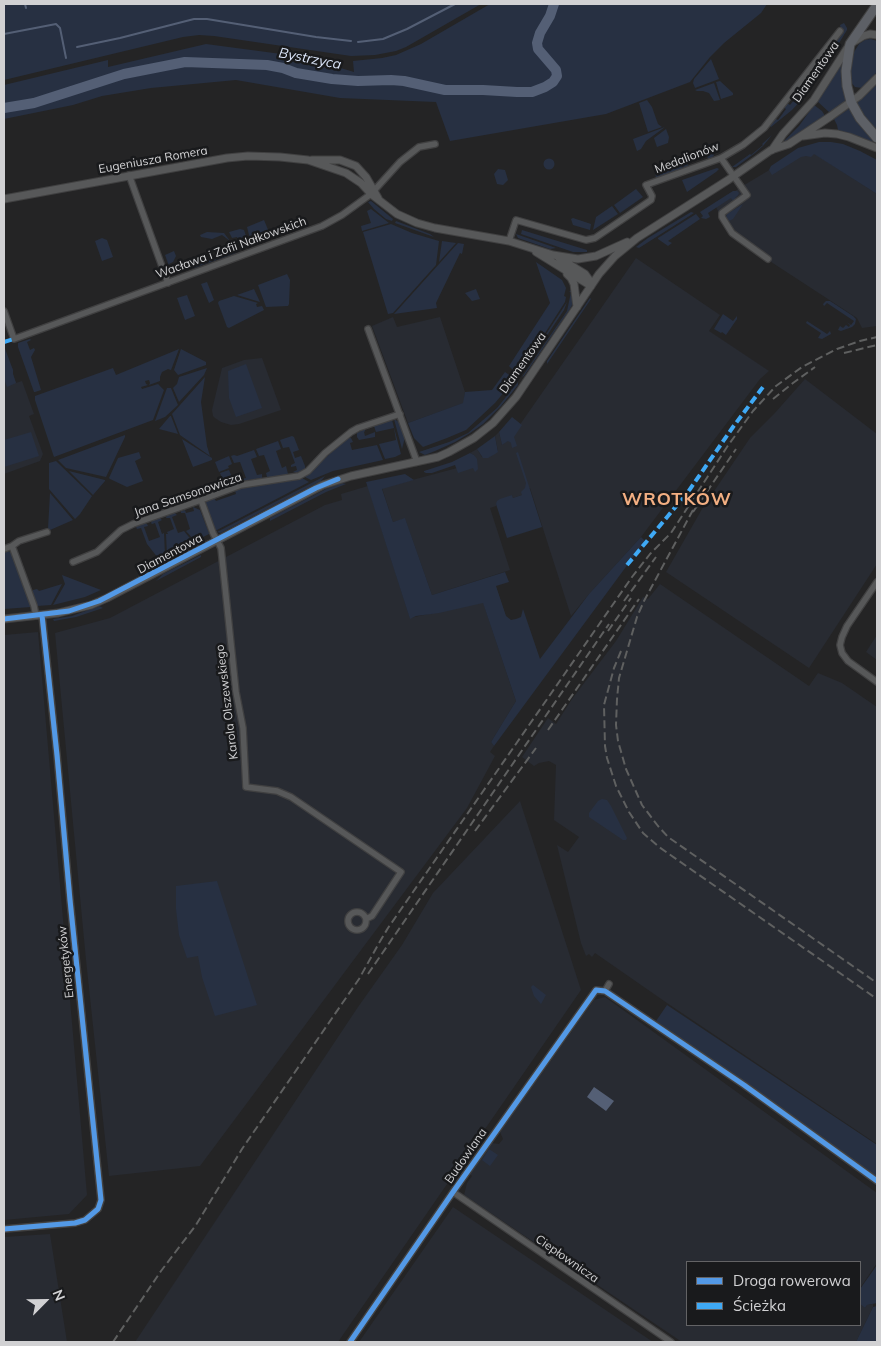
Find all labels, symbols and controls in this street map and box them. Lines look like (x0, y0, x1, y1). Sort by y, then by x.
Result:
street label: Diamentowa (790, 39, 842, 105)
water label: Bystrzyca (277, 45, 343, 73)
street label: Medalionów (653, 139, 721, 177)
street label: Eugeniusza Romera (97, 143, 209, 177)
street label: Wacława i Zofii Nałkowskich (154, 214, 308, 282)
street label: Diamentowa (497, 330, 549, 396)
street label: Jana Samsonowicza (132, 470, 244, 520)
district label: WROTKÓW (621, 489, 733, 511)
street label: Diamentowa (135, 531, 205, 577)
street label: Karola Olszewskiego (213, 644, 241, 760)
street label: Energetyków (55, 925, 77, 999)
street label: Budowlana (442, 1126, 490, 1186)
street label: Ciepłownicza (533, 1232, 601, 1286)
legend (686, 1261, 861, 1326)
text: Droga rowerowa (733, 1271, 851, 1290)
north arrow (20, 1276, 70, 1326)
text: N (48, 1287, 69, 1304)
text: Ścieżka (733, 1296, 786, 1315)

